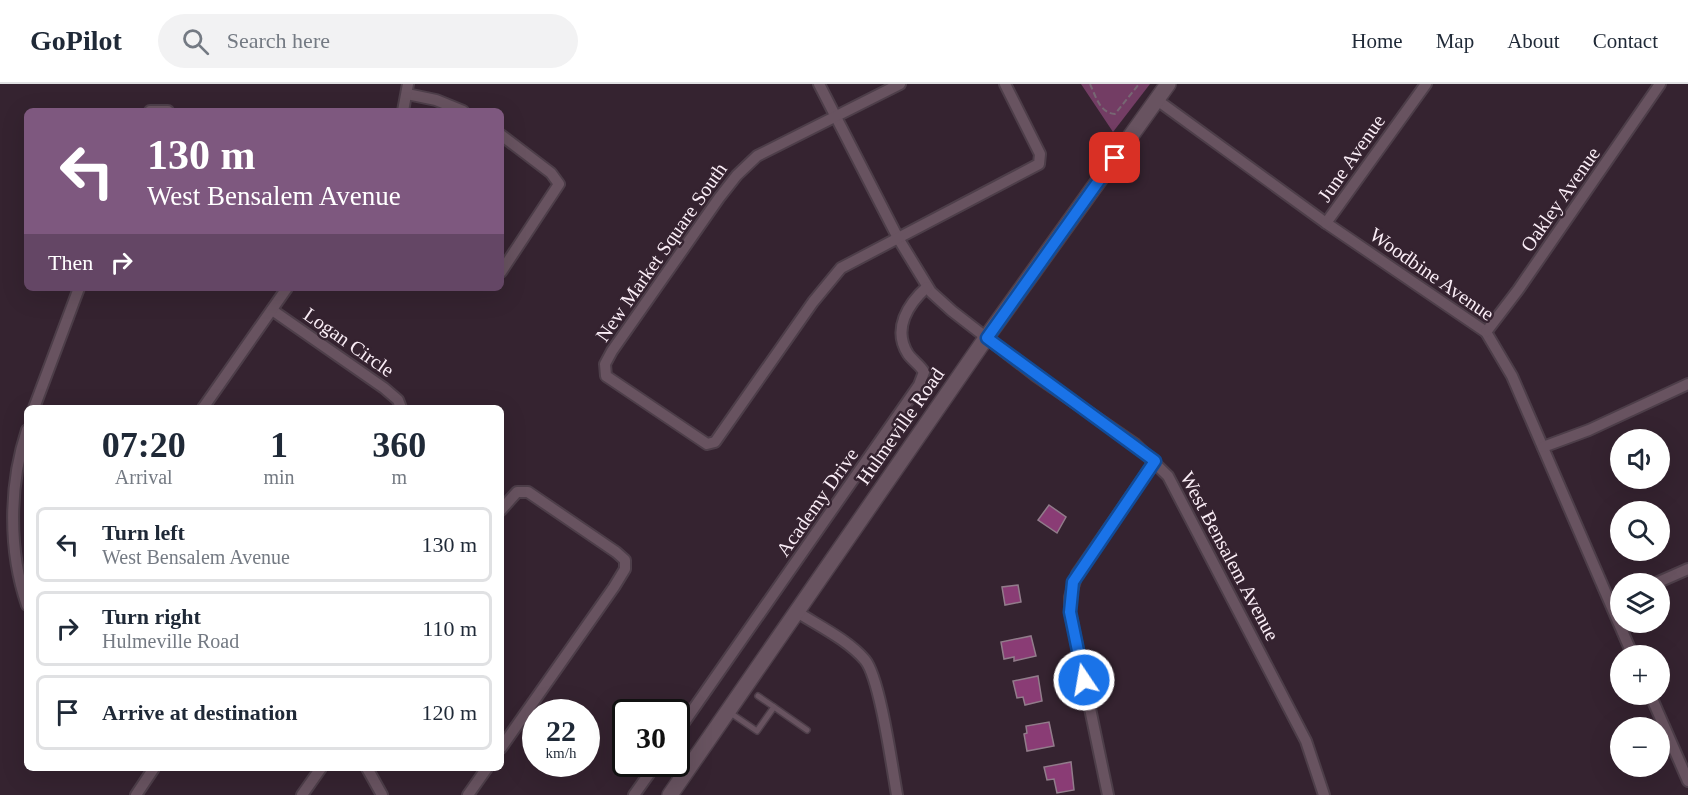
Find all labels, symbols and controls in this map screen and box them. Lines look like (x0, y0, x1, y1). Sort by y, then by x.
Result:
search box (158, 14, 578, 68)
text: GoPilot (30, 25, 122, 56)
icon: search (179, 25, 212, 58)
text: Search here (227, 28, 330, 53)
text: Home (1351, 29, 1403, 53)
text: Map (1436, 29, 1474, 53)
text: About (1507, 29, 1560, 53)
text: Contact (1593, 29, 1658, 53)
street label: June Avenue (1313, 110, 1389, 206)
icon: left (48, 132, 126, 210)
text: 130 m (147, 132, 256, 178)
pin (1089, 132, 1140, 183)
icon: arrive (1098, 141, 1131, 174)
street label: Oakley Avenue (1516, 142, 1605, 256)
street label: New Market Square South (591, 159, 732, 346)
text: West Bensalem Avenue (147, 181, 401, 211)
street label: Woodbine Avenue (1366, 223, 1498, 325)
icon: right (105, 246, 138, 279)
text: Then (48, 250, 93, 275)
street label: Logan Circle (299, 303, 398, 382)
street label: Hulmeville Road (852, 363, 948, 489)
text: 07:20 (102, 425, 186, 465)
text: 1 (270, 425, 288, 465)
text: 360 (372, 425, 426, 465)
map controls (1610, 429, 1670, 777)
button: sound (1610, 429, 1670, 489)
street label: Academy Drive (772, 444, 863, 561)
text: Arrival (115, 466, 173, 488)
text: min (263, 466, 295, 488)
text: m (392, 466, 407, 488)
street label: West Bensalem Avenue (1176, 468, 1284, 644)
button: search (1610, 501, 1670, 561)
text: Turn left (102, 520, 185, 545)
icon: left (51, 528, 84, 561)
text: 130 m (421, 532, 477, 557)
text: West Bensalem Avenue (102, 546, 290, 568)
button: layers (1610, 573, 1670, 633)
text: Turn right (102, 604, 201, 629)
icon: right (51, 612, 84, 645)
text: 110 m (422, 616, 477, 641)
text: Hulmeville Road (102, 630, 239, 652)
button: + (1610, 645, 1670, 705)
position arrow (1052, 648, 1116, 712)
icon: arrive (51, 696, 84, 729)
speed limit sign: 30 (612, 699, 690, 777)
text: Arrive at destination (102, 700, 298, 725)
text: 120 m (421, 700, 477, 725)
text: 22 (546, 714, 576, 747)
button: − (1610, 717, 1670, 777)
text: km/h (546, 745, 576, 761)

